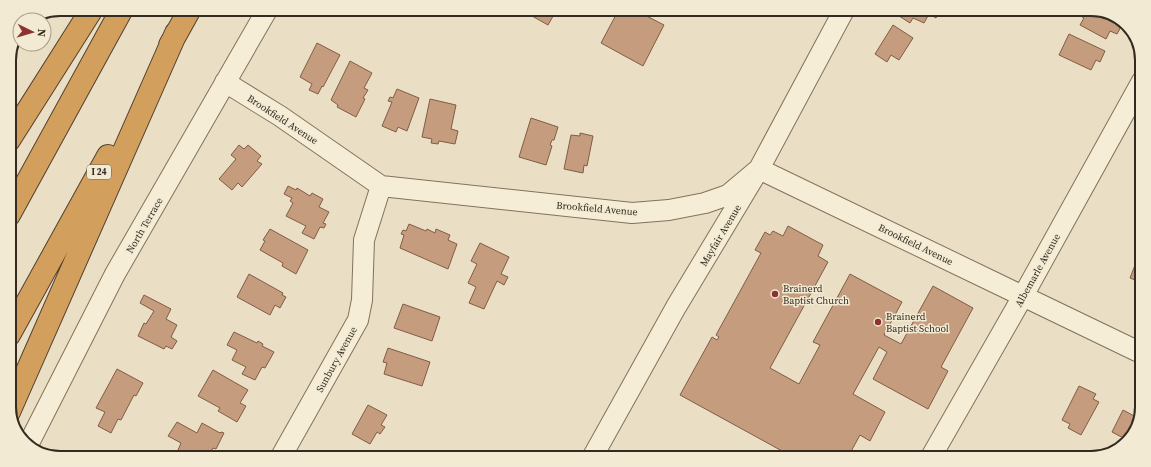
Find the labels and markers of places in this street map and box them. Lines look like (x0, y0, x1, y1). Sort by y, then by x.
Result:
place label: Brainerd Baptist Church (783, 282, 849, 307)
marker: Brainerd Baptist Church (770, 289, 780, 299)
place label: Brainerd Baptist School (886, 310, 949, 335)
marker: Brainerd Baptist School (873, 317, 883, 327)

